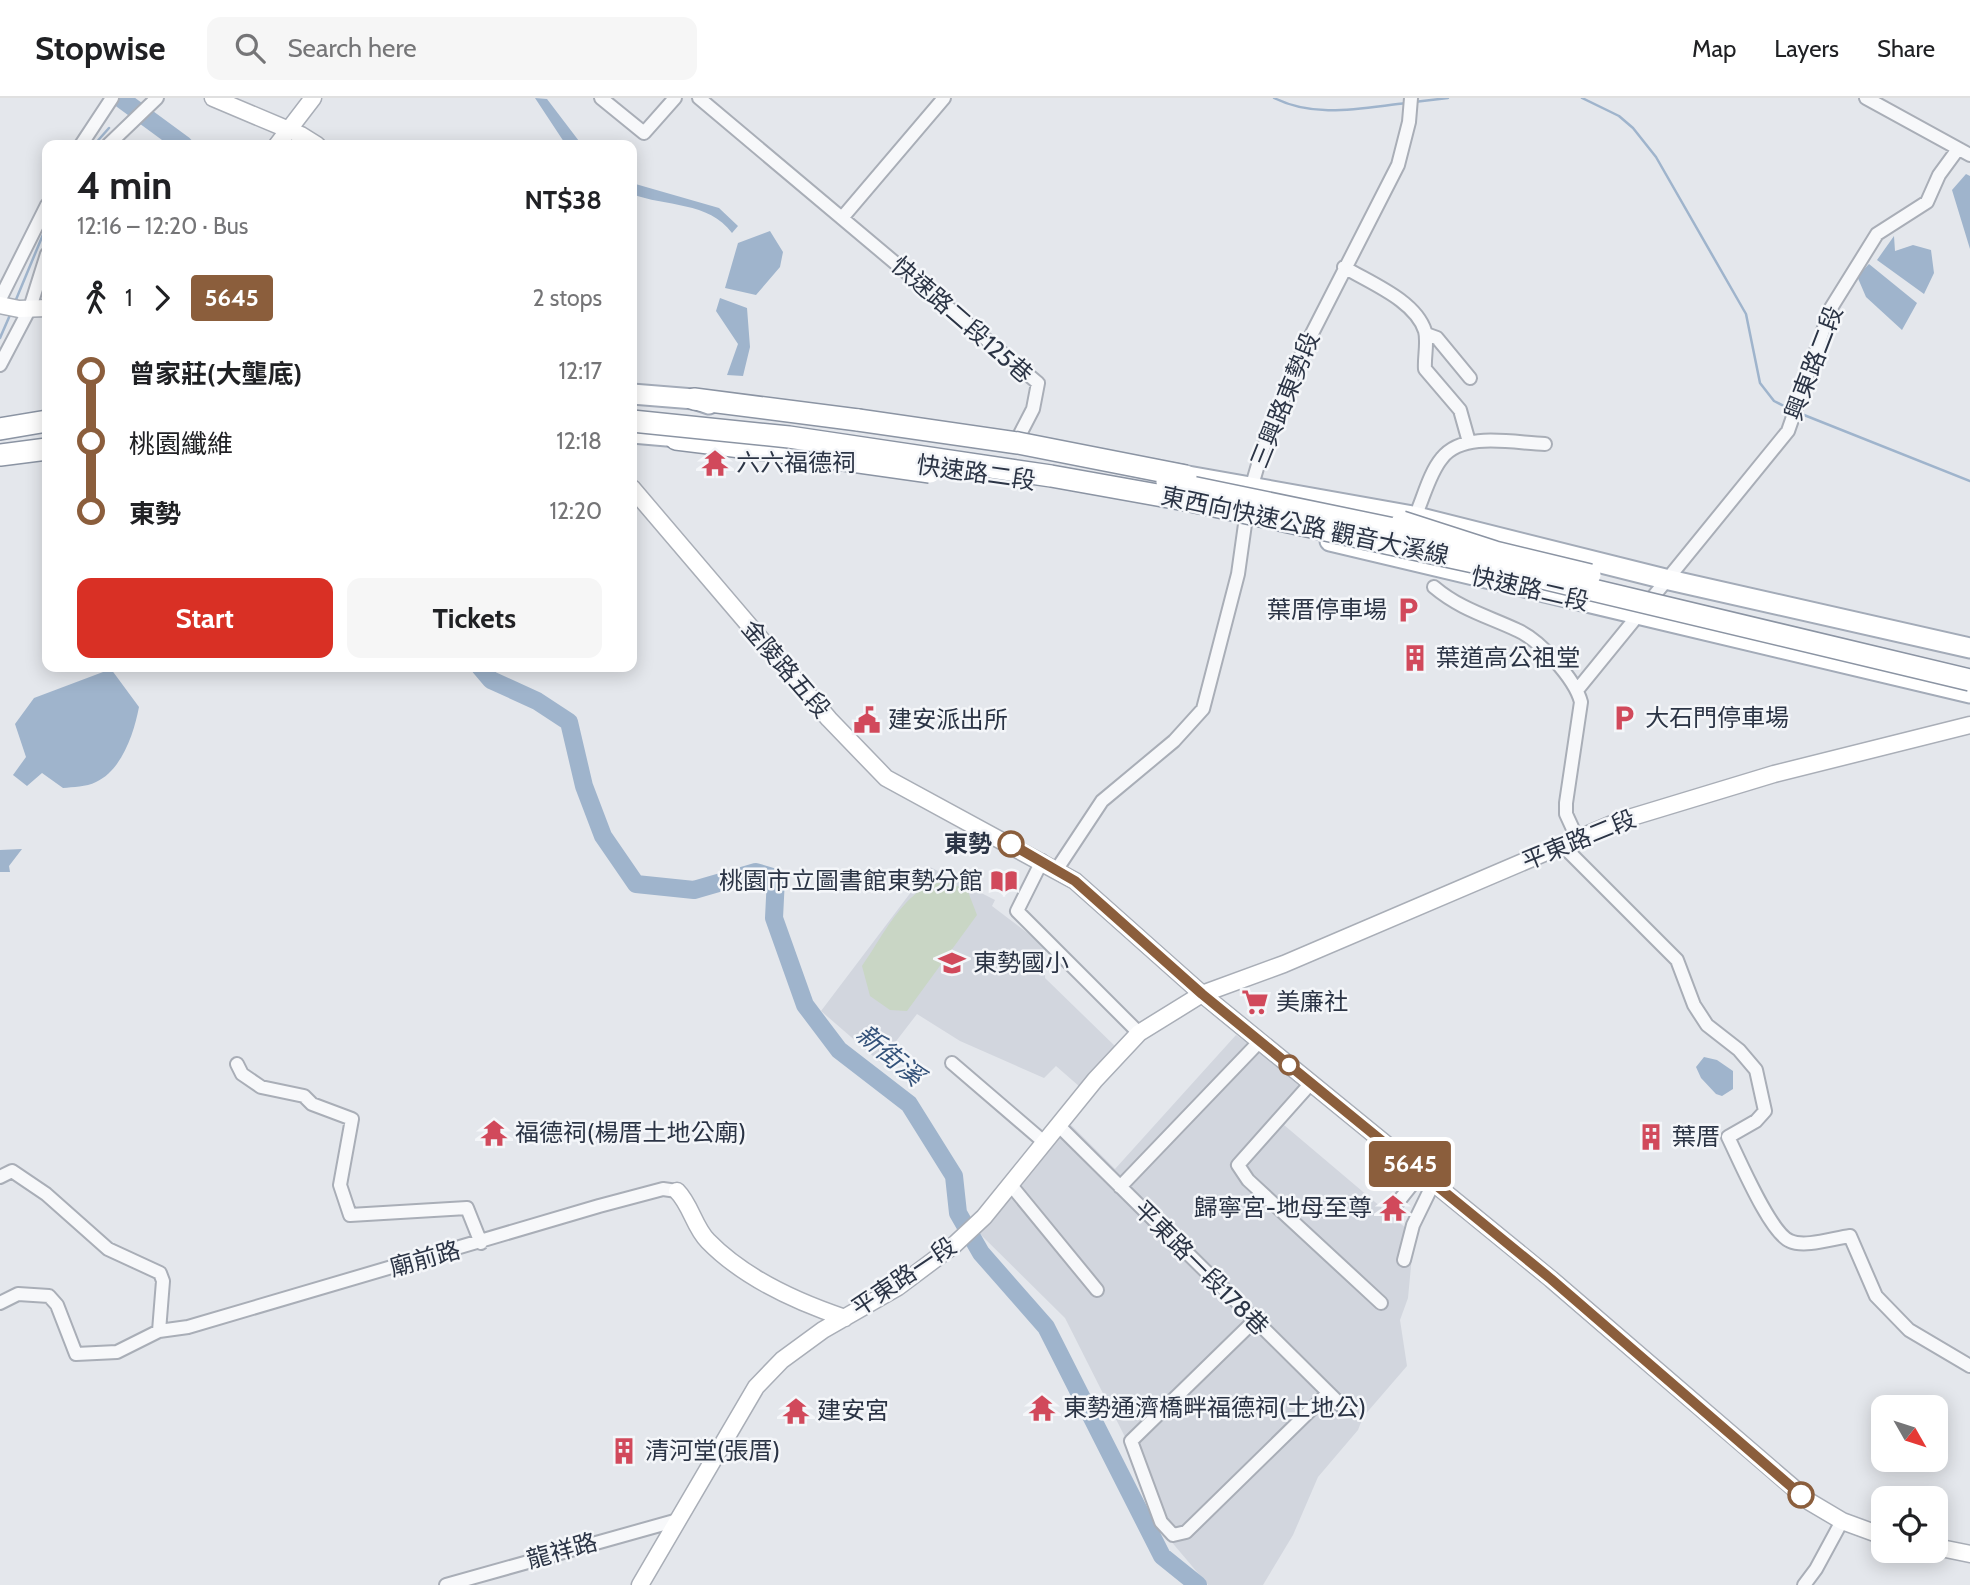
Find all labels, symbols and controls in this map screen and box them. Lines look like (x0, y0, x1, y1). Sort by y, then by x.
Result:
search box (207, 17, 697, 80)
text: Stopwise (35, 28, 165, 68)
icon: search (231, 29, 269, 67)
text: Search here (287, 32, 417, 64)
text: Map (1692, 34, 1736, 63)
text: Layers (1774, 34, 1839, 63)
text: Share (1877, 34, 1935, 63)
text: 4 min (77, 162, 172, 209)
text: NT$38 (524, 184, 602, 216)
text: 12:16 – 12:20 · Bus (77, 212, 248, 240)
street label: 快速路二段125巷 (886, 250, 1039, 389)
icon: walk (77, 279, 115, 317)
icon: forward (143, 279, 181, 317)
text: 5645 (205, 283, 259, 312)
text: 1 (125, 284, 133, 312)
text: 2 stops (533, 284, 602, 312)
street label: 興東路二段 (1778, 302, 1849, 424)
street label: 三興路東勢段 (1244, 328, 1325, 472)
text: 12:17 (559, 357, 602, 385)
text: 曾家莊(大壟底) (129, 358, 302, 390)
text: 12:18 (556, 427, 602, 455)
text: 桃園纖維 (129, 428, 233, 460)
temple icon: 六六福德祠 (700, 448, 730, 478)
place label: 六六福德祠 (736, 448, 856, 477)
street label: 快速路二段 (915, 450, 1038, 495)
street label: 東西向快速公路 觀音大溪線 (1159, 481, 1452, 570)
text: 12:20 (550, 497, 602, 525)
text: 東勢 (129, 498, 181, 530)
street label: 快速路二段 (1468, 561, 1592, 616)
button: Start (77, 578, 333, 658)
button: Tickets (347, 578, 602, 658)
place label: 葉厝停車場 (1267, 595, 1387, 624)
parking icon: 葉厝停車場 (1393, 595, 1423, 625)
street label: 金陵路五段 (736, 614, 837, 723)
building icon: 葉道高公祖堂 (1400, 643, 1430, 673)
place label: 葉道高公祖堂 (1436, 643, 1580, 672)
parking icon: 大石門停車場 (1609, 703, 1639, 733)
place label: 大石門停車場 (1645, 703, 1789, 732)
public building icon: 建安派出所 (852, 705, 882, 735)
place label: 建安派出所 (888, 705, 1008, 734)
street label: 平東路二段 (1518, 804, 1640, 875)
place label: 東勢 (944, 829, 992, 858)
marker: 東勢 (998, 831, 1024, 857)
place label: 桃園市立圖書館東勢分館 (719, 866, 983, 895)
library icon: 桃園市立圖書館東勢分館 (989, 866, 1019, 896)
school or university icon: 東勢國小 (937, 948, 967, 978)
place label: 東勢國小 (973, 948, 1069, 977)
supermarket icon: 美廉社 (1240, 987, 1270, 1017)
place label: 美廉社 (1276, 987, 1348, 1016)
water label: 新街溪 (850, 1018, 933, 1095)
unlabelled marker (1279, 1055, 1299, 1075)
temple icon: 福德祠(楊厝土地公廟) (479, 1118, 509, 1148)
place label: 福德祠(楊厝土地公廟) (515, 1118, 746, 1147)
building icon: 葉厝 (1636, 1122, 1666, 1152)
place label: 葉厝 (1672, 1122, 1720, 1151)
line badge: 5645 (1361, 1141, 1459, 1187)
text: 5645 (1383, 1149, 1437, 1178)
place label: 歸寧宮-地母至尊 (1194, 1193, 1372, 1222)
temple icon: 歸寧宮-地母至尊 (1378, 1193, 1408, 1223)
street label: 平東路一段178巷 (1128, 1194, 1275, 1341)
street label: 平東路一段 (846, 1231, 962, 1322)
street label: 廟前路 (386, 1235, 463, 1282)
temple icon: 東勢通濟橋畔福德祠(土地公) (1027, 1393, 1057, 1423)
place label: 東勢通濟橋畔福德祠(土地公) (1063, 1393, 1366, 1422)
north arrow (1871, 1395, 1948, 1472)
map controls (1871, 1395, 1948, 1563)
temple icon: 建安宮 (781, 1396, 811, 1426)
place label: 建安宮 (817, 1396, 889, 1425)
building icon: 清河堂(張厝) (609, 1436, 639, 1466)
place label: 清河堂(張厝) (645, 1436, 780, 1465)
unlabelled marker (1788, 1482, 1814, 1508)
button: locate (1871, 1486, 1948, 1563)
street label: 龍祥路 (523, 1527, 600, 1574)

